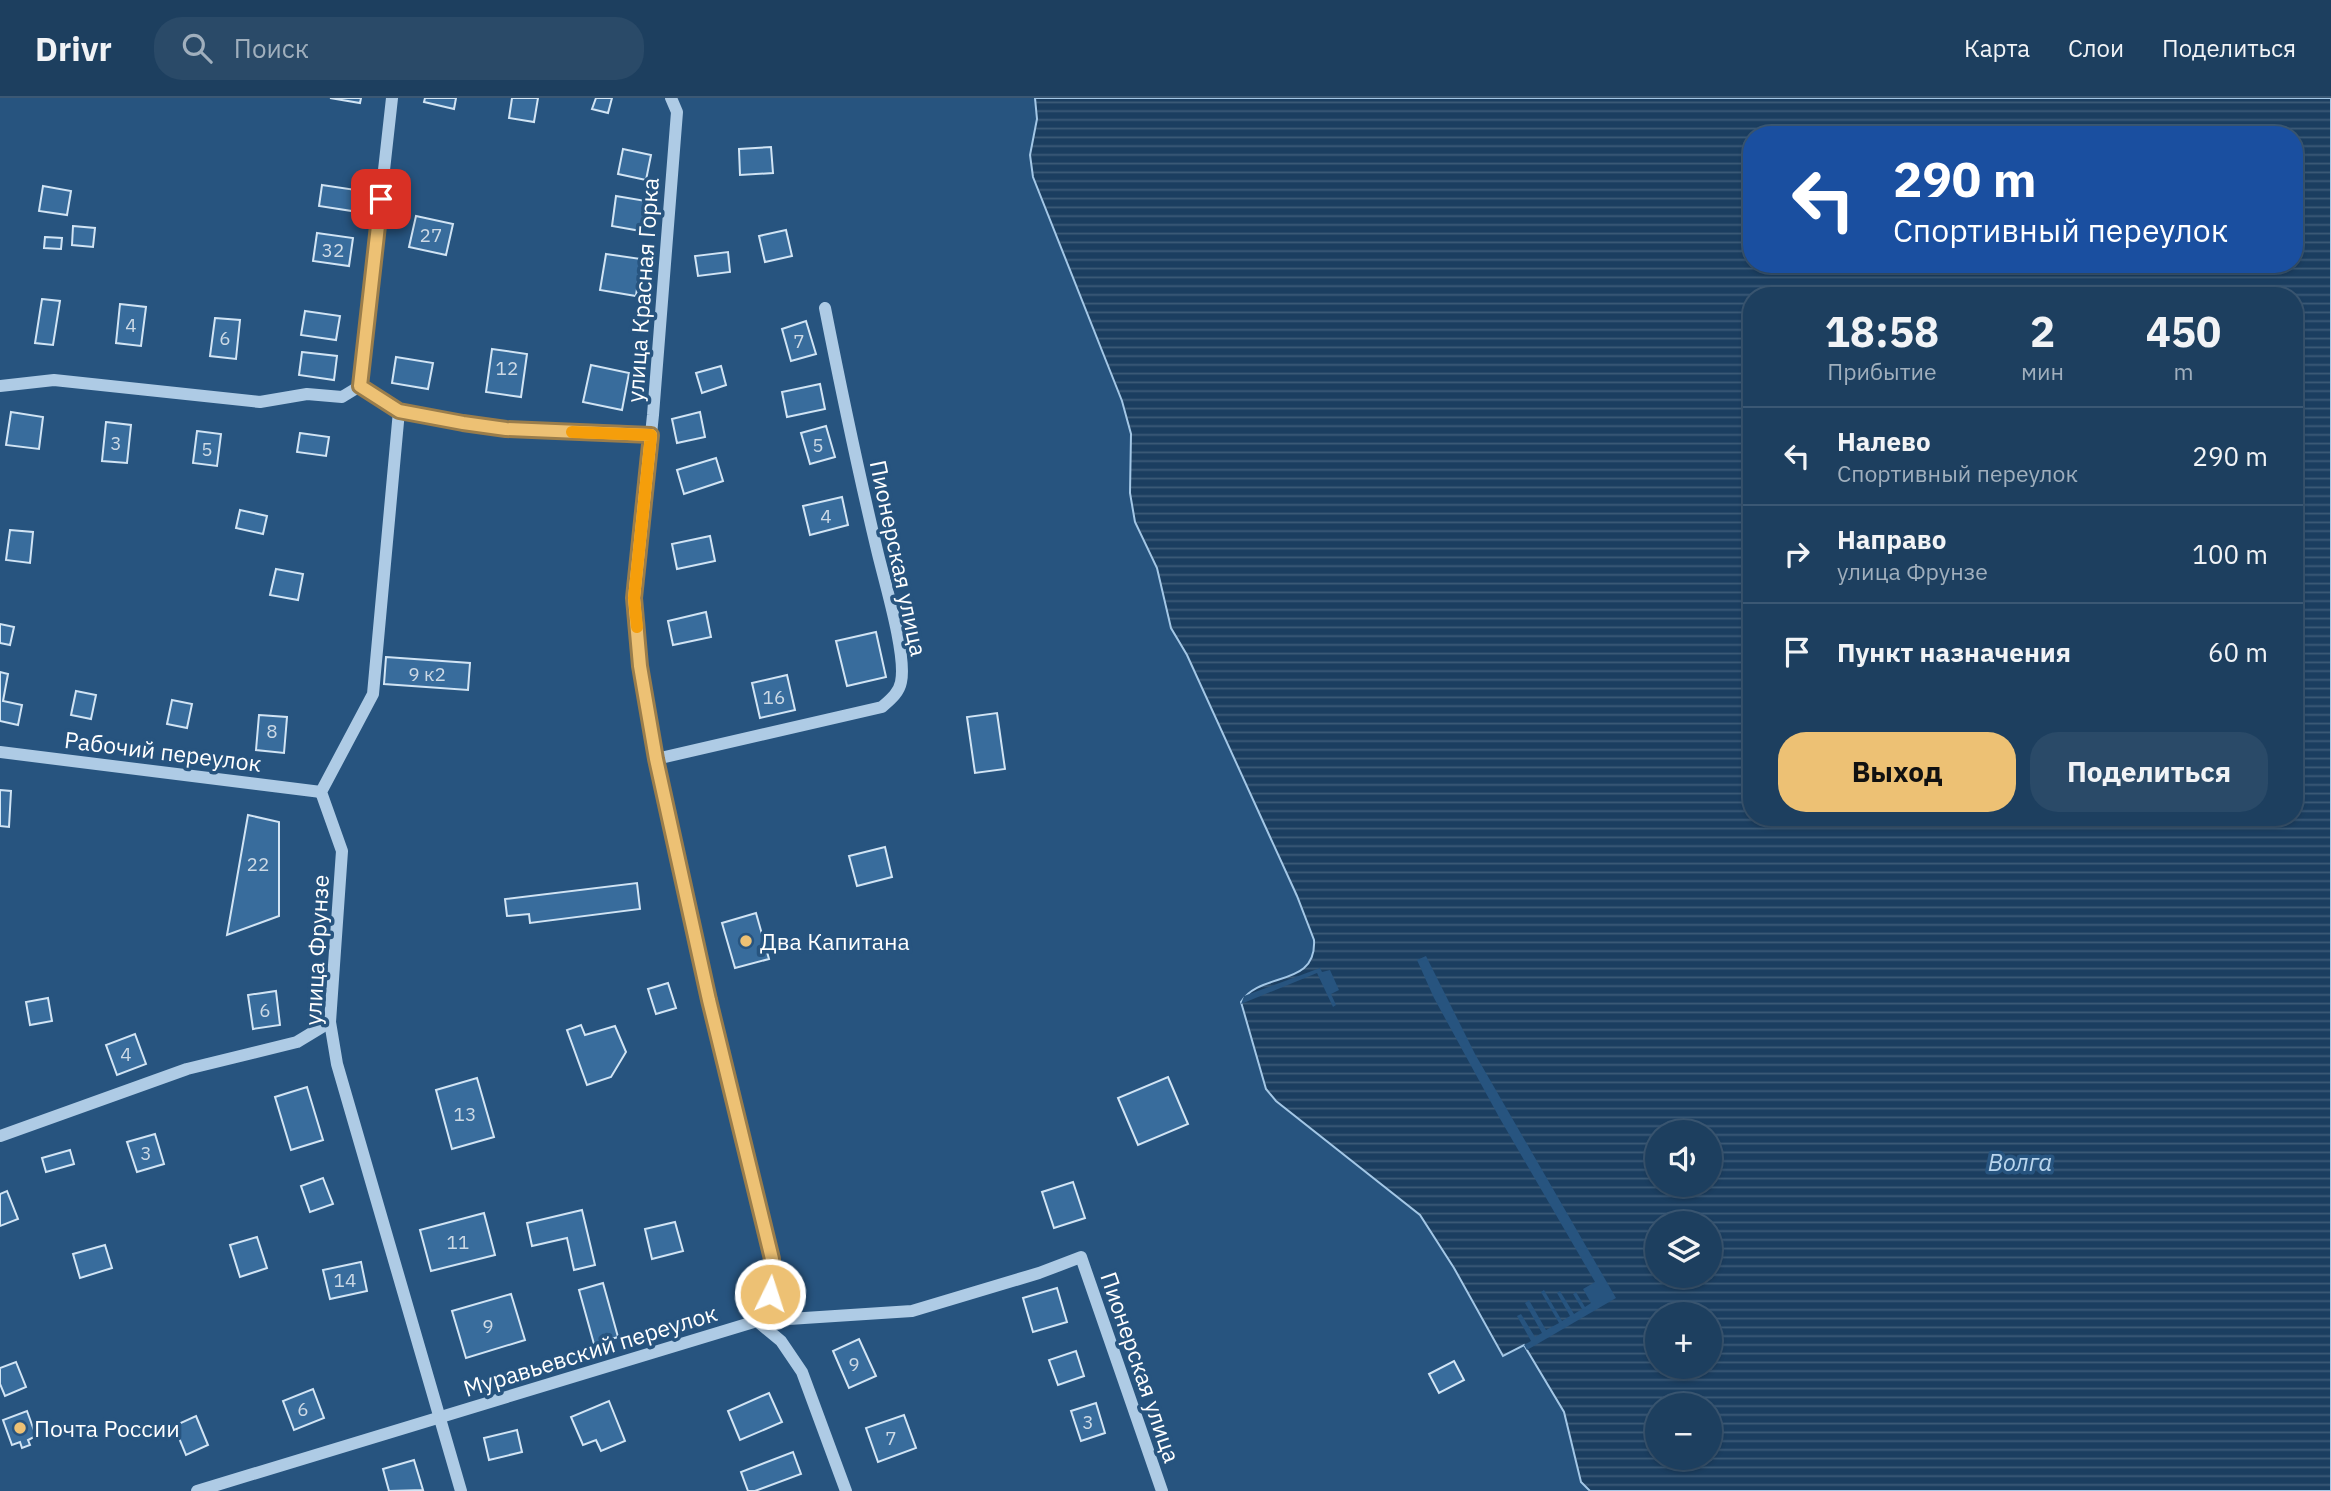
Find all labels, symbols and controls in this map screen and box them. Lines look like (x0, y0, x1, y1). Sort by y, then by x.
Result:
search box (154, 17, 644, 80)
text: Drivr (35, 27, 112, 70)
icon: search (178, 29, 216, 67)
text: Поиск (234, 31, 309, 65)
text: Карта (1964, 32, 2030, 64)
text: Слои (2068, 32, 2124, 64)
text: Поделиться (2162, 32, 2296, 64)
text: 290 m (1893, 147, 2037, 210)
icon: left (1778, 154, 1869, 245)
pin (351, 169, 411, 229)
street label: улица Красная Горка (619, 177, 665, 403)
icon: arrive (362, 180, 400, 218)
text: Спортивный переулок (1893, 209, 2228, 251)
house number: 27 (420, 223, 442, 247)
house number: 32 (322, 238, 344, 262)
text: 18:58 (1825, 304, 1939, 359)
text: 2 (2030, 304, 2055, 359)
text: 450 (2146, 304, 2221, 359)
house number: 4 (125, 313, 137, 337)
house number: 6 (219, 326, 231, 350)
house number: 7 (793, 329, 805, 353)
house number: 12 (496, 356, 518, 380)
text: Прибытие (1827, 356, 1937, 386)
text: мин (2021, 356, 2064, 386)
text: m (2173, 356, 2194, 386)
text: Налево (1837, 424, 1931, 458)
house number: 3 (110, 431, 122, 455)
house number: 5 (812, 433, 824, 457)
house number: 5 (201, 437, 213, 461)
icon: left (1778, 437, 1816, 475)
text: 290 m (2192, 439, 2268, 473)
street label: Пионерская улица (864, 457, 934, 659)
text: Спортивный переулок (1837, 458, 2078, 488)
house number: 4 (820, 504, 832, 528)
text: Направо (1837, 522, 1946, 556)
icon: right (1778, 535, 1816, 573)
text: 100 m (2192, 537, 2268, 571)
text: улица Фрунзе (1837, 556, 1988, 586)
icon: arrive (1778, 633, 1816, 671)
text: Пункт назначения (1837, 635, 2071, 669)
text: 60 m (2208, 635, 2268, 669)
house number: 9 к2 (408, 662, 446, 686)
house number: 16 (763, 685, 785, 709)
house number: 8 (266, 719, 278, 743)
street label: Рабочий переулок (63, 724, 263, 778)
button: Выход (1778, 732, 2016, 812)
button: Поделиться (2030, 732, 2268, 812)
house number: 22 (247, 852, 269, 876)
street label: улица Фрунзе (297, 874, 335, 1026)
place label: Два Капитана (760, 926, 910, 956)
marker: Два Капитана (738, 933, 754, 949)
house number: 6 (259, 998, 271, 1022)
house number: 4 (120, 1042, 132, 1066)
house number: 13 (454, 1102, 476, 1126)
map controls (1645, 1120, 1722, 1470)
button: sound (1645, 1120, 1722, 1197)
house number: 3 (140, 1141, 152, 1165)
water label: Волга (1988, 1146, 2052, 1178)
button: layers (1645, 1211, 1722, 1288)
house number: 11 (447, 1230, 469, 1254)
position arrow (733, 1257, 807, 1331)
house number: 14 (334, 1268, 356, 1292)
street label: Пионерская улица (1094, 1268, 1188, 1466)
street label: Муравьевский переулок (459, 1297, 721, 1403)
button: + (1645, 1302, 1722, 1379)
house number: 9 (482, 1314, 494, 1338)
house number: 9 (848, 1352, 860, 1376)
button: − (1645, 1393, 1722, 1470)
house number: 6 (297, 1397, 309, 1421)
house number: 3 (1082, 1410, 1094, 1434)
place label: Почта России (34, 1413, 180, 1443)
marker: Почта России (12, 1420, 28, 1436)
house number: 7 (885, 1426, 897, 1450)

